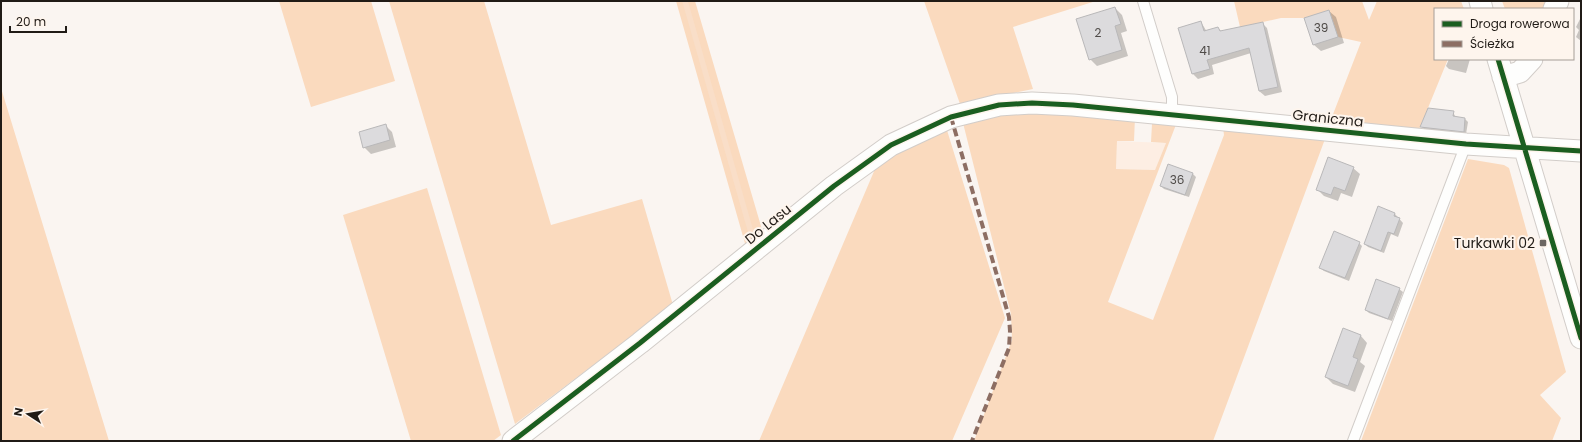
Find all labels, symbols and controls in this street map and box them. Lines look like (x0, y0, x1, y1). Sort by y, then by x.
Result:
scale bar (10, 8, 66, 34)
legend (1434, 8, 1574, 60)
text: 20 m (16, 13, 46, 30)
text: Droga rowerowa (1470, 15, 1570, 32)
house number: 39 (1314, 19, 1328, 36)
house number: 2 (1095, 24, 1102, 41)
text: Ścieżka (1470, 35, 1514, 52)
house number: 41 (1199, 42, 1211, 59)
street label: Graniczna (1292, 104, 1364, 132)
house number: 36 (1170, 171, 1184, 188)
street label: Do Lasu (741, 199, 795, 249)
place label: Turkawki 02 (1454, 233, 1535, 253)
marker: Turkawki 02 (1538, 238, 1548, 248)
north arrow (8, 394, 48, 434)
text: N (10, 406, 27, 418)

